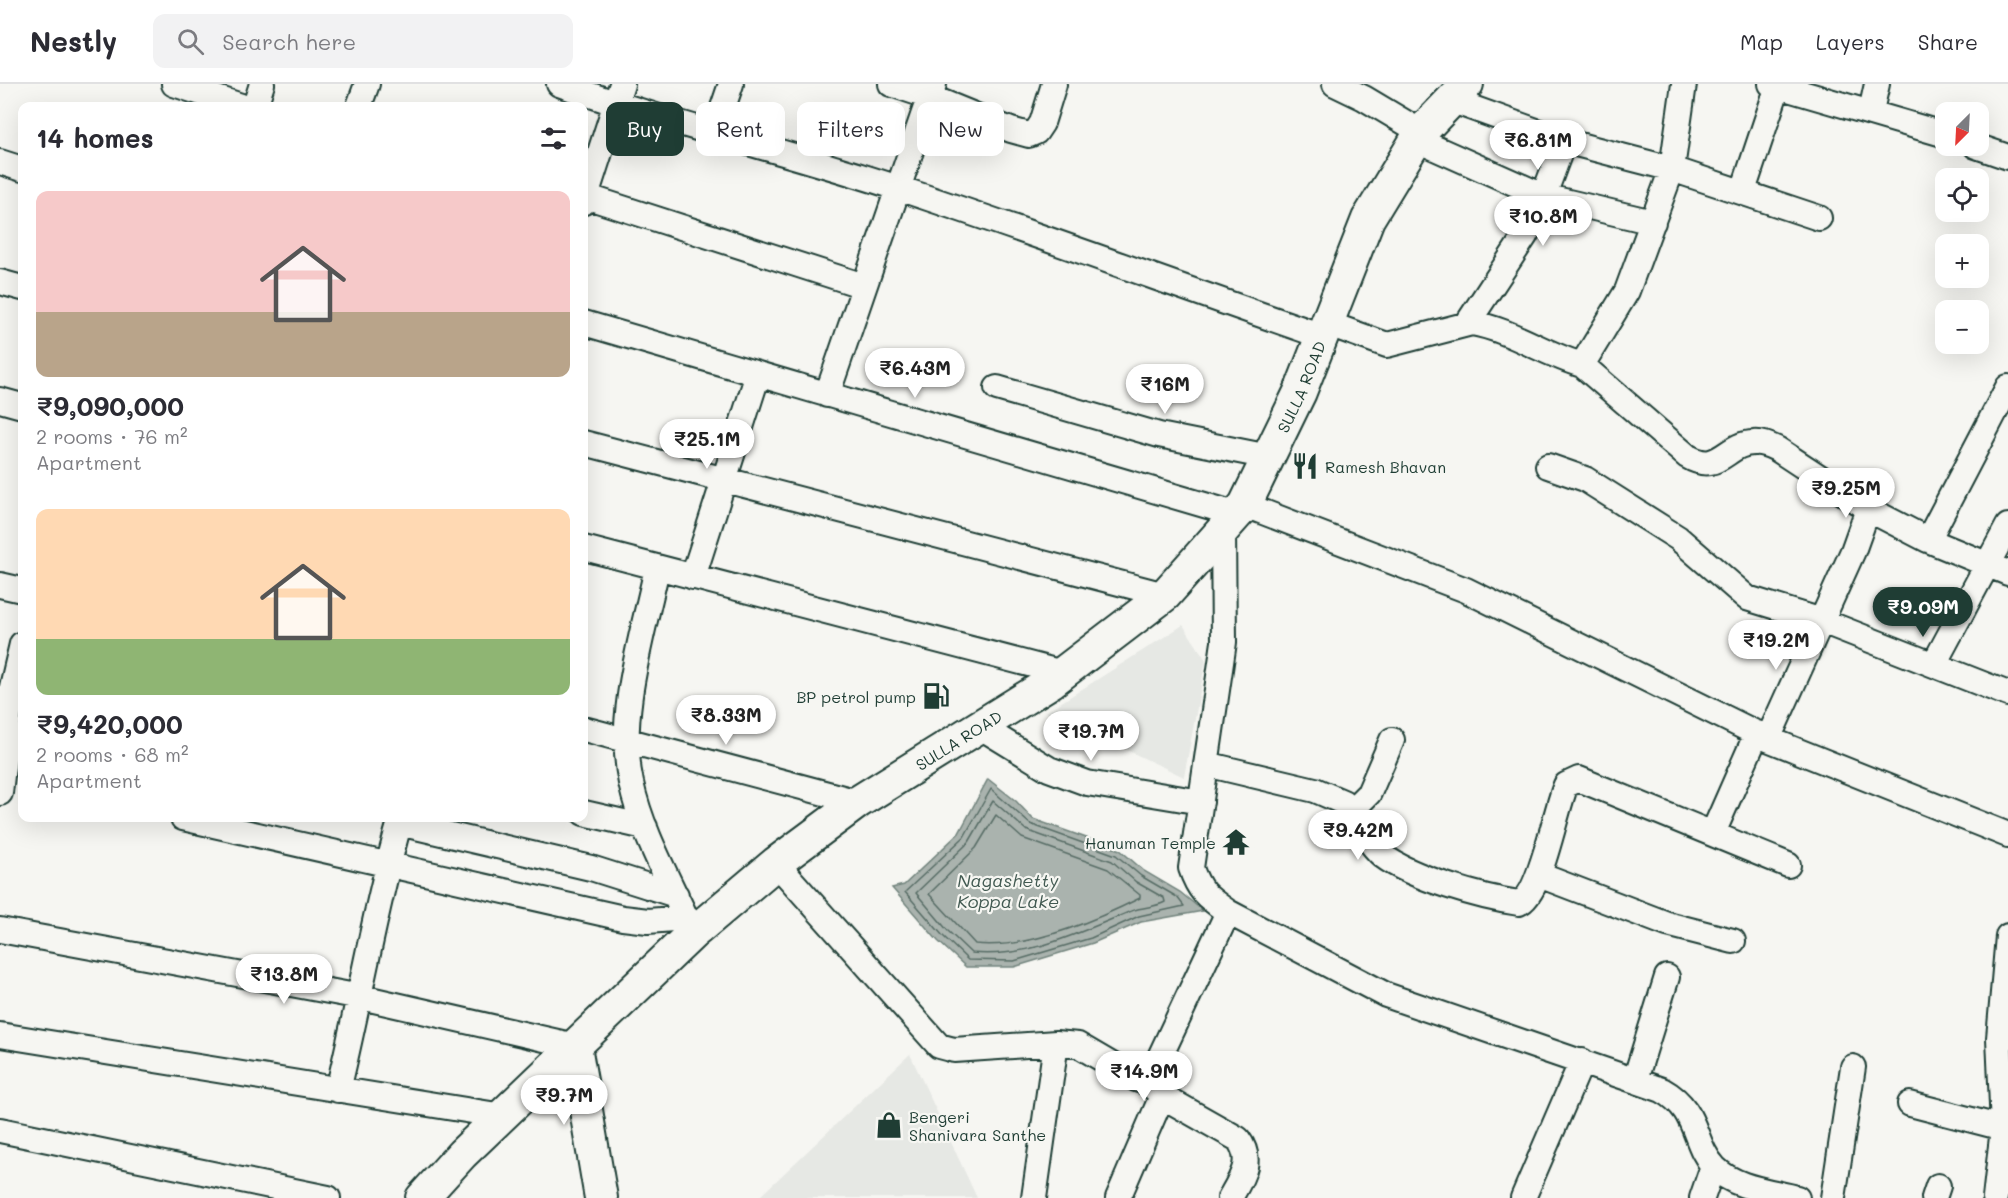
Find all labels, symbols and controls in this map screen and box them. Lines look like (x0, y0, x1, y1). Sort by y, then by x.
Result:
search box (153, 14, 573, 68)
text: Nestly (30, 23, 117, 59)
icon: search (174, 25, 207, 58)
text: Search here (222, 27, 356, 56)
text: Map (1740, 28, 1783, 55)
text: Layers (1816, 28, 1885, 55)
text: Share (1918, 28, 1978, 55)
chip: Buy (606, 102, 684, 156)
chip: Rent (696, 102, 785, 156)
chip: Filters (797, 102, 905, 156)
chip: New (917, 102, 1004, 156)
north arrow (1935, 102, 1989, 156)
map controls (1935, 102, 1989, 354)
pin: ₹6.81M (1489, 120, 1587, 171)
text: 14 homes (36, 121, 154, 155)
icon: filters (537, 122, 570, 155)
text: ₹6.81M (1504, 126, 1572, 152)
button: locate (1935, 168, 1989, 222)
pin: ₹10.8M (1494, 196, 1592, 247)
text: ₹10.8M (1508, 202, 1578, 228)
icon: home (249, 230, 357, 338)
button: + (1935, 234, 1989, 288)
button: − (1935, 300, 1989, 354)
street label: SULLA ROAD (1271, 338, 1330, 436)
pin: ₹6.43M (866, 348, 964, 399)
text: ₹6.43M (879, 354, 951, 380)
pin: ₹16M (1129, 364, 1201, 415)
text: ₹16M (1140, 370, 1190, 396)
text: ₹9,090,000 (36, 389, 184, 423)
pin: ₹25.1M (658, 419, 756, 470)
text: 2 rooms · 76 m² (36, 423, 188, 449)
text: ₹25.1M (673, 425, 741, 451)
text: Apartment (36, 449, 142, 475)
restaurant icon: Ramesh Bhavan (1290, 451, 1320, 481)
place label: Ramesh Bhavan (1325, 456, 1446, 477)
pin: ₹9.25M (1797, 468, 1895, 519)
text: ₹9.25M (1811, 474, 1881, 500)
icon: home (249, 548, 357, 656)
pin: ₹9.09M (1874, 587, 1972, 638)
text: ₹9.09M (1887, 593, 1959, 619)
pin: ₹19.2M (1727, 620, 1825, 671)
text: ₹19.2M (1742, 626, 1810, 652)
fuel station icon: BP petrol pump (921, 681, 951, 711)
place label: BP petrol pump (796, 686, 916, 707)
pin: ₹8.33M (677, 695, 775, 746)
text: ₹8.33M (690, 701, 762, 727)
street label: SULLA ROAD (911, 705, 1005, 774)
text: ₹9,420,000 (36, 707, 183, 741)
pin: ₹19.7M (1042, 711, 1140, 762)
text: ₹19.7M (1057, 717, 1125, 743)
text: 2 rooms · 68 m² (36, 741, 189, 767)
text: Apartment (36, 767, 142, 793)
pin: ₹9.42M (1309, 810, 1407, 861)
text: ₹9.42M (1322, 816, 1394, 842)
temple icon: Hanuman Temple (1221, 827, 1251, 857)
place label: Hanuman Temple (1085, 832, 1216, 853)
water label: Nagashetty Koppa Lake (957, 868, 1059, 913)
pin: ₹13.8M (235, 954, 333, 1005)
text: ₹13.8M (250, 960, 318, 986)
pin: ₹14.9M (1095, 1051, 1193, 1102)
text: ₹14.9M (1109, 1057, 1179, 1083)
pin: ₹9.7M (522, 1075, 606, 1126)
text: ₹9.7M (535, 1081, 593, 1107)
place label: Bengeri Shanivara Santhe (909, 1106, 1046, 1145)
shop icon: Bengeri Shanivara Santhe (874, 1110, 904, 1140)

